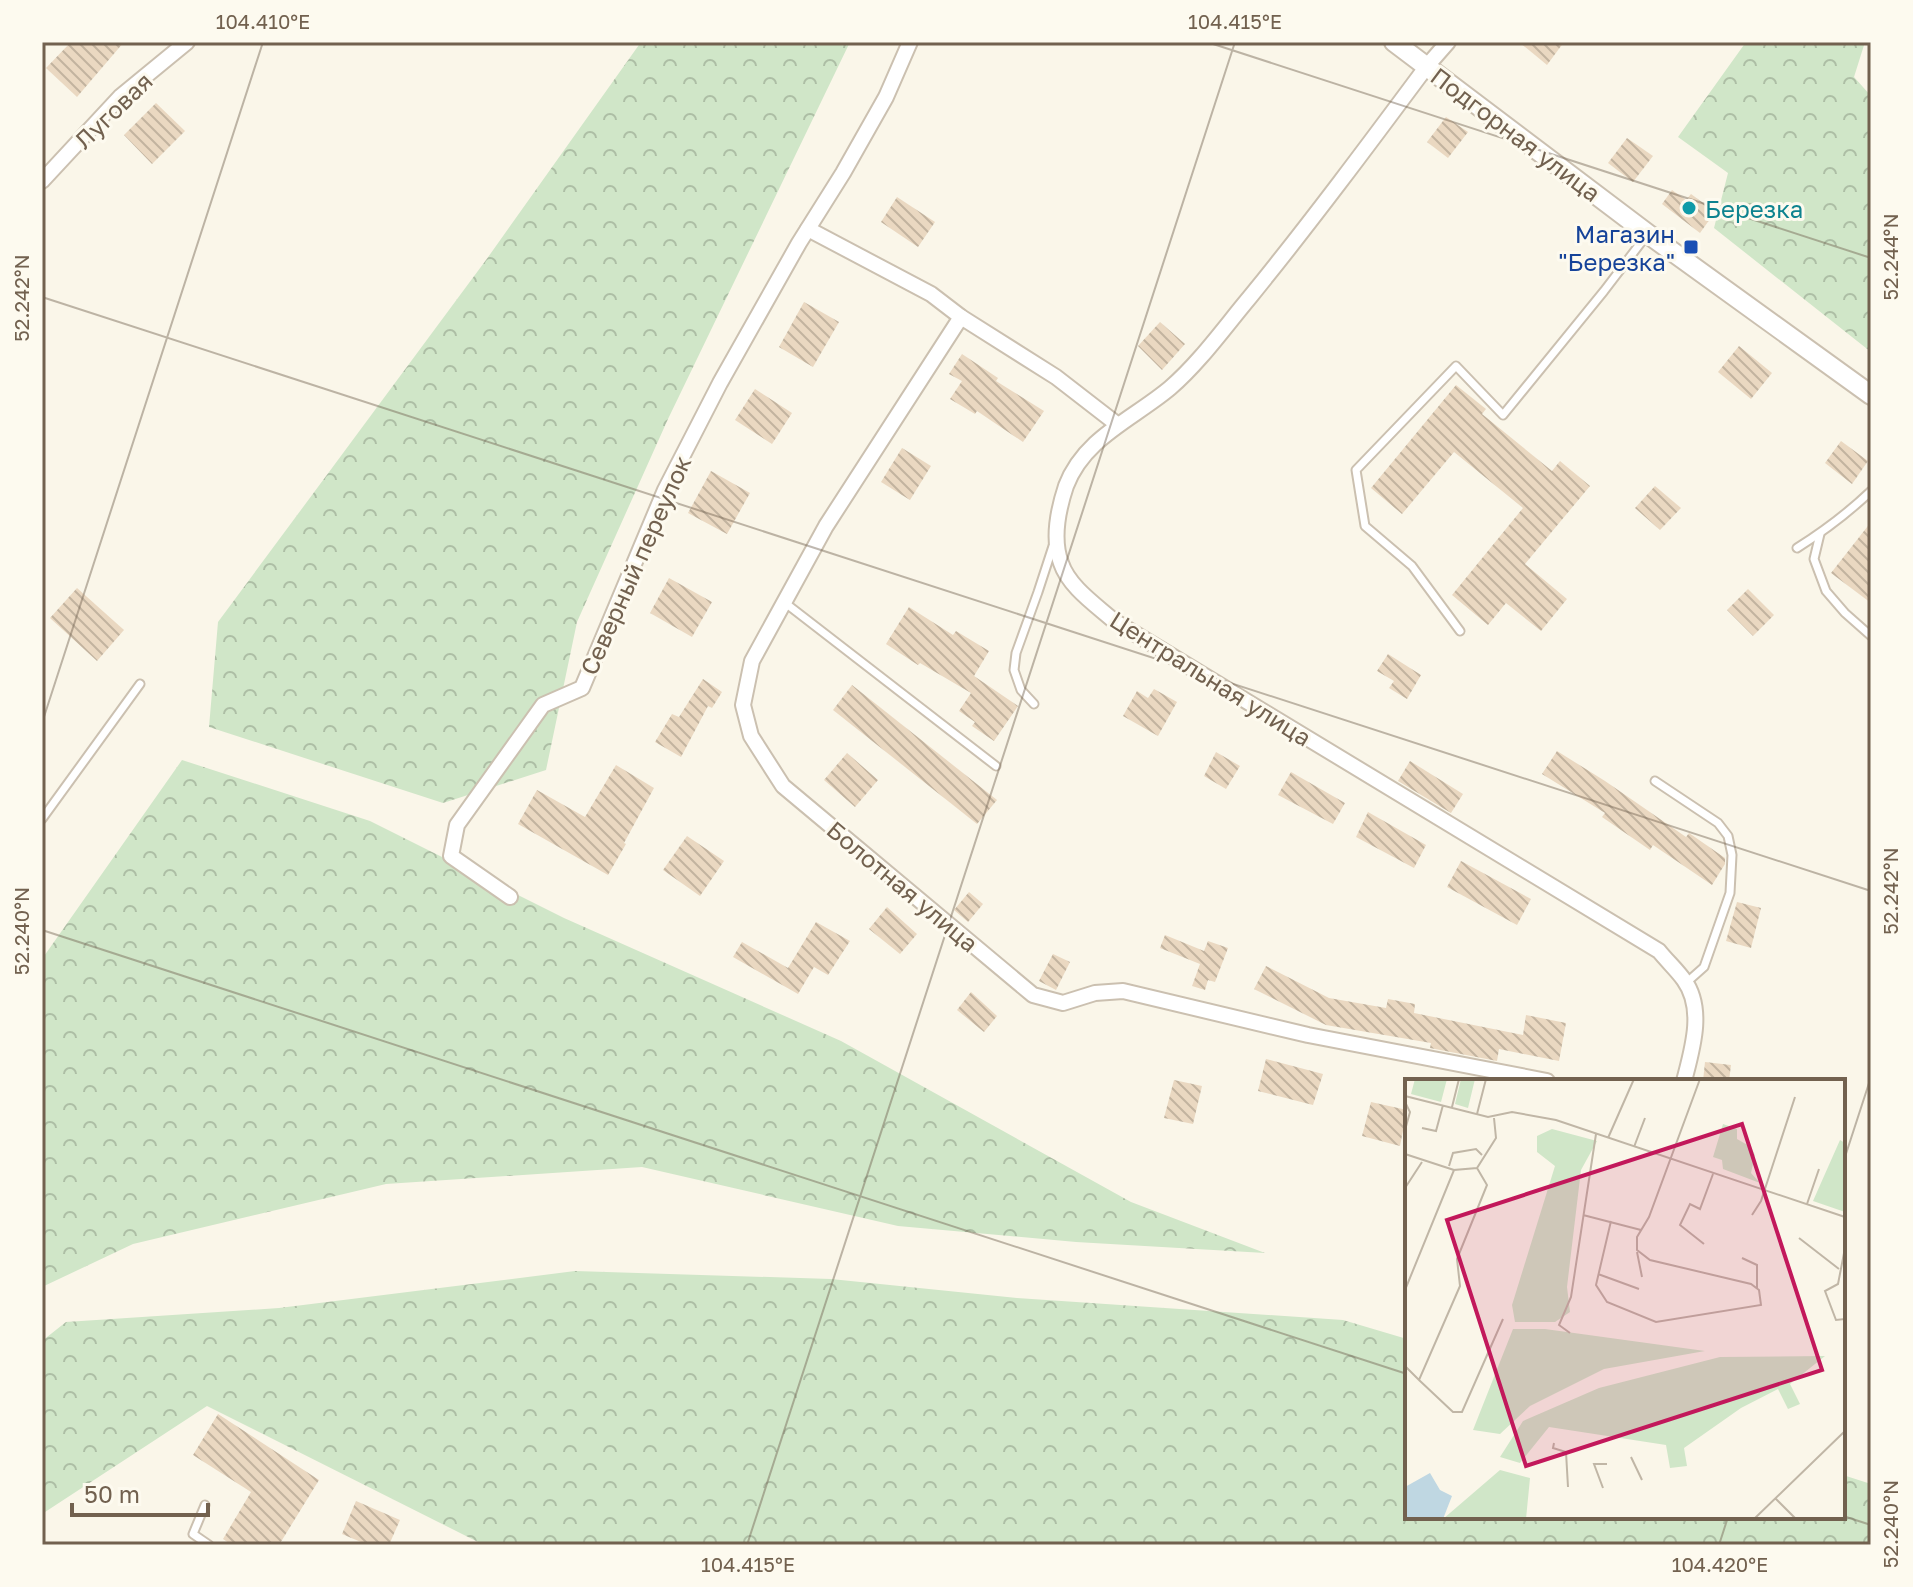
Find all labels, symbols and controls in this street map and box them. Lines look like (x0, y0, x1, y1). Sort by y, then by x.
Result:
text: 104.410°E (216, 9, 310, 33)
text: 104.415°E (1188, 9, 1282, 33)
street label: Подгорная улица (1425, 61, 1607, 207)
street label: Луговая (68, 66, 158, 154)
place label: Березка (1705, 194, 1803, 223)
marker: Березка (1680, 199, 1698, 217)
text: 52.244°N (1878, 213, 1902, 301)
place label: Магазин "Березка" (1558, 219, 1675, 276)
marker: Магазин "Березка" (1682, 238, 1700, 256)
text: 52.242°N (9, 254, 33, 342)
street label: Северный переулок (574, 451, 697, 679)
street label: Центральная улица (1105, 604, 1317, 752)
street label: Болотная улица (822, 814, 984, 958)
text: 52.242°N (1878, 847, 1902, 935)
text: 52.240°N (9, 887, 33, 975)
inset map (1405, 1079, 1845, 1519)
scale bar (72, 1467, 208, 1517)
text: 50 m (84, 1479, 140, 1508)
text: 52.240°N (1878, 1480, 1902, 1568)
text: 104.415°E (701, 1552, 795, 1576)
text: 104.420°E (1672, 1552, 1768, 1576)

